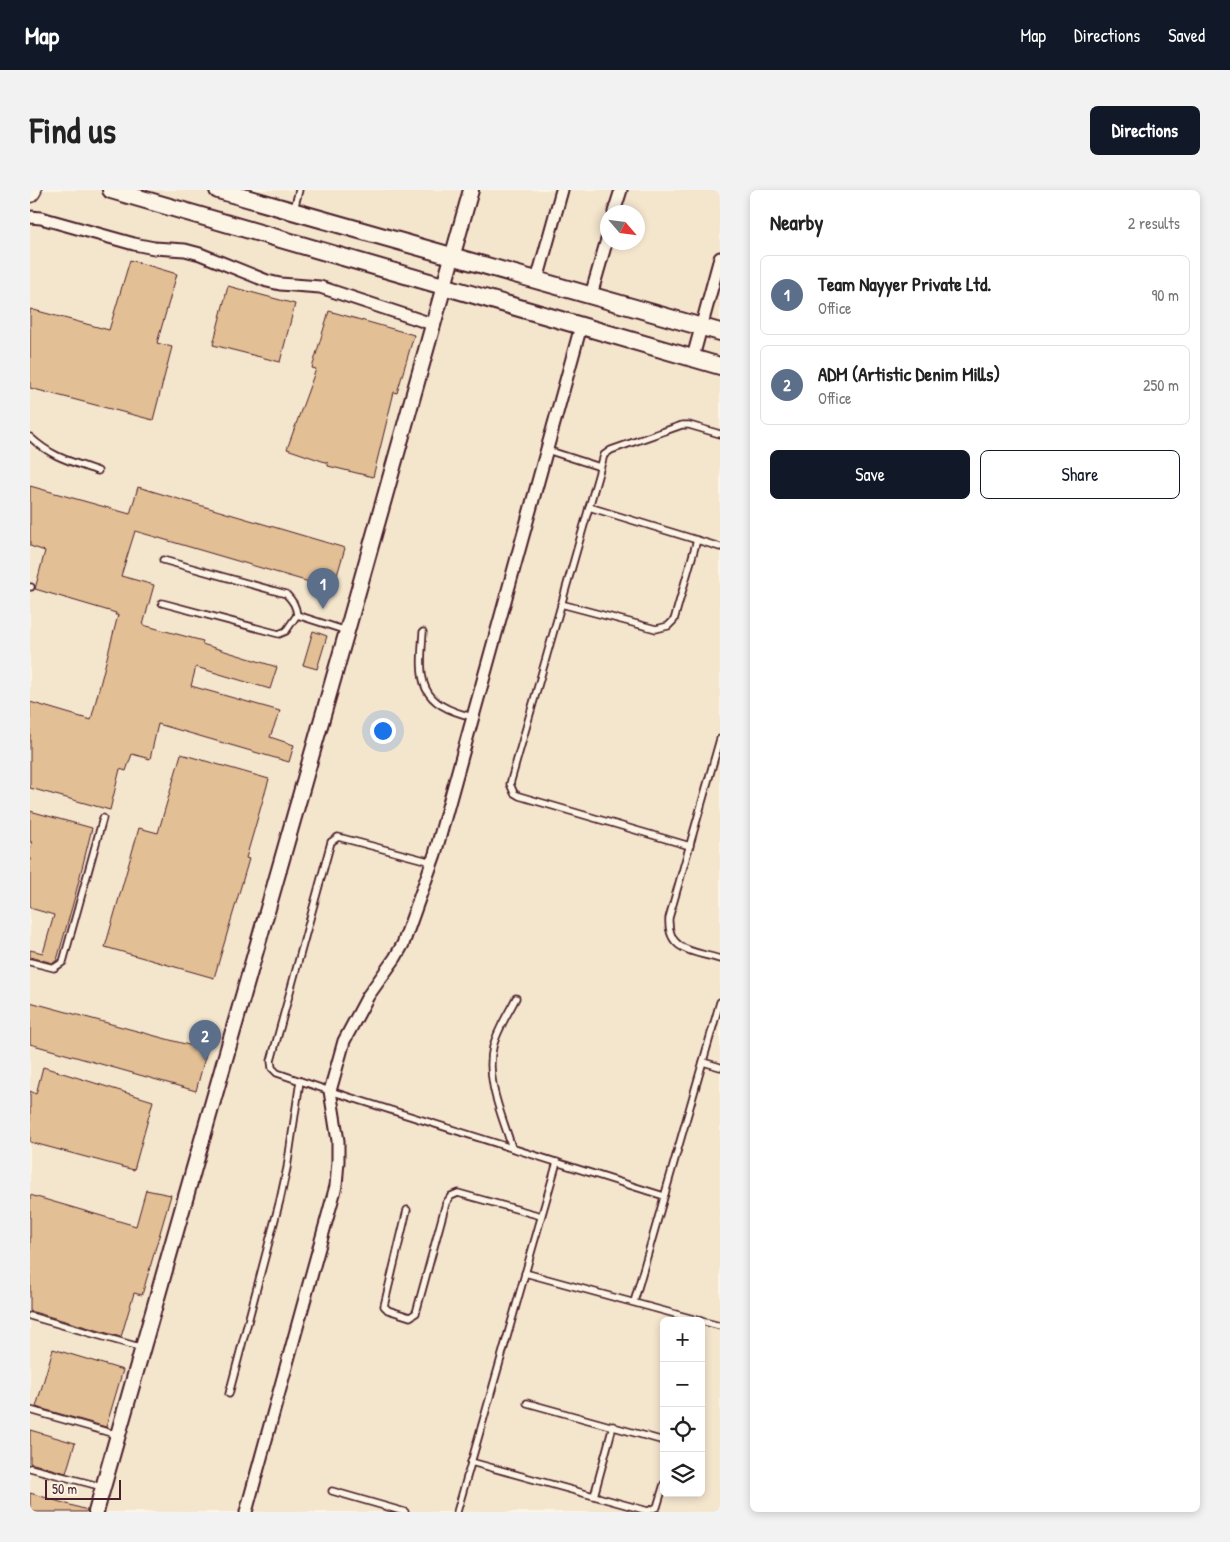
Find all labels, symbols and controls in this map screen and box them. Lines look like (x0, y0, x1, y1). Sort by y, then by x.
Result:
text: Map (25, 19, 59, 51)
text: Map (1021, 23, 1046, 48)
text: Directions (1074, 23, 1140, 48)
text: Saved (1168, 23, 1205, 48)
button: Directions (1090, 106, 1200, 155)
text: Find us (30, 107, 116, 154)
north arrow (600, 205, 645, 250)
text: Nearby (770, 208, 823, 237)
text: 2 results (1128, 212, 1180, 234)
text: Team Nayyer Private Ltd. (818, 271, 991, 297)
text: 1 (784, 284, 790, 306)
text: 90 m (1151, 284, 1179, 306)
text: Office (818, 297, 851, 319)
text: ADM (Artistic Denim Mills) (818, 361, 1000, 387)
text: 2 (783, 374, 791, 396)
text: 250 m (1143, 374, 1179, 396)
text: Office (818, 387, 851, 409)
button: Save (770, 450, 970, 499)
button: Share (980, 450, 1180, 499)
pin: 1 (307, 568, 339, 609)
your location (370, 718, 396, 744)
pin: 2 (189, 1020, 221, 1061)
map controls (660, 1317, 705, 1497)
button: + (660, 1317, 705, 1362)
button: − (660, 1362, 705, 1407)
button: locate (660, 1407, 705, 1452)
button: layers (660, 1452, 705, 1497)
scale bar (45, 1477, 121, 1500)
text: 50 m (52, 1479, 77, 1498)

